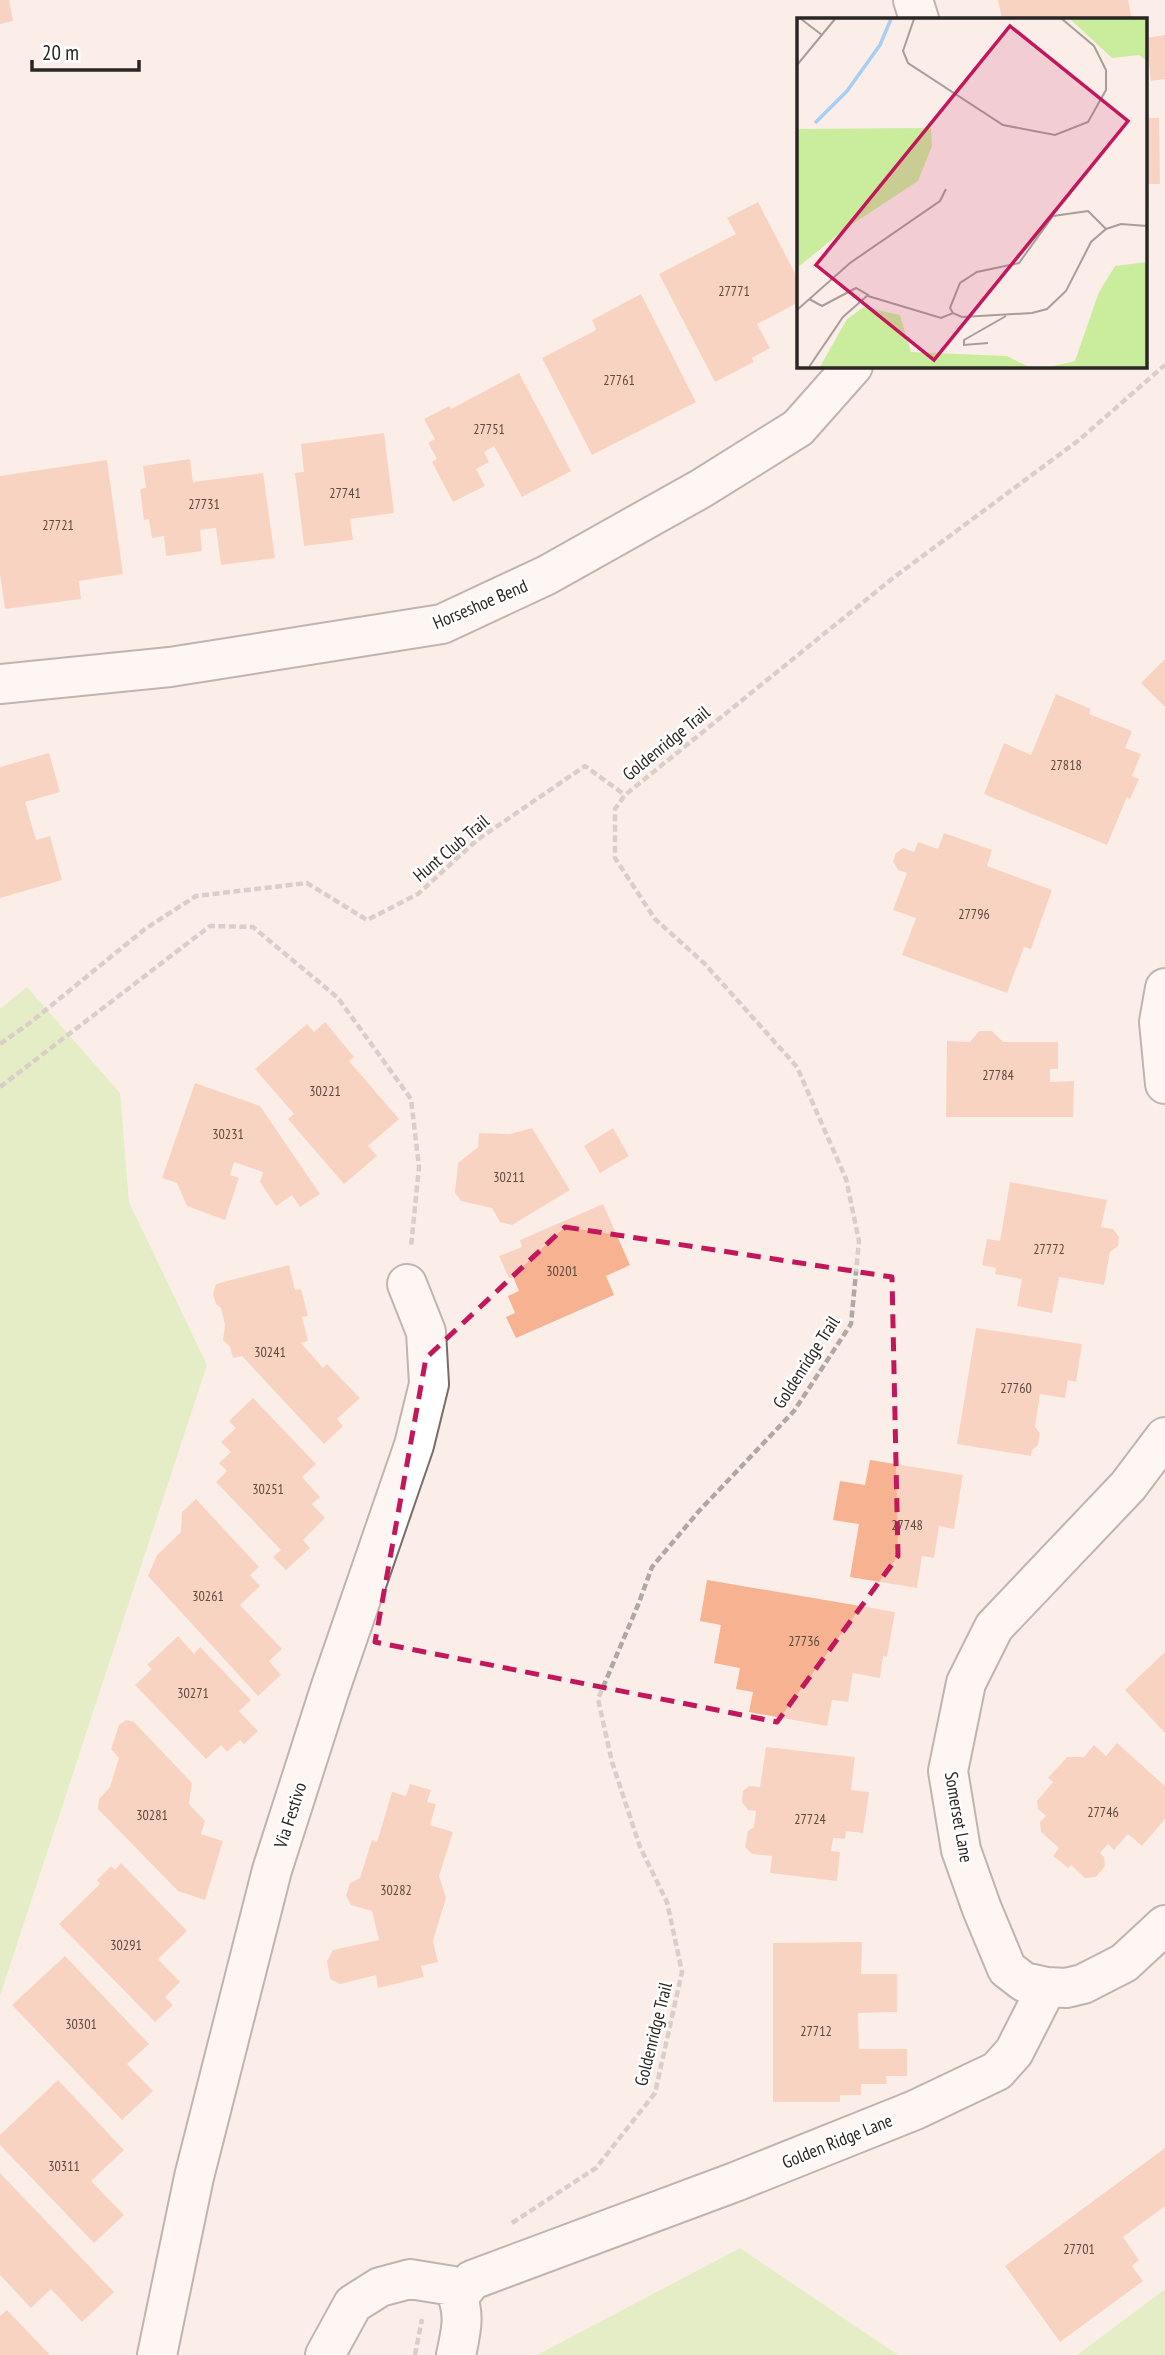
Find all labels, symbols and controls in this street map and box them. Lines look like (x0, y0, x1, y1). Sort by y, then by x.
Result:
inset map (797, 18, 1148, 368)
scale bar (32, 28, 138, 72)
text: 20 m (42, 39, 79, 66)
house number: 27771 (718, 282, 750, 300)
house number: 27761 (603, 371, 635, 389)
house number: 27751 (473, 420, 505, 438)
house number: 27741 (329, 484, 361, 502)
house number: 27731 (188, 495, 220, 513)
house number: 27721 (42, 516, 74, 534)
street label: Horseshoe Bend (429, 574, 531, 634)
street label: Goldenridge Trail (618, 700, 715, 785)
house number: 27818 (1050, 756, 1082, 774)
street label: Hunt Club Trail (408, 809, 494, 886)
house number: 27796 (958, 905, 990, 923)
house number: 27784 (982, 1066, 1014, 1084)
house number: 30221 (309, 1082, 341, 1100)
house number: 30231 (212, 1125, 244, 1143)
house number: 30211 (493, 1168, 525, 1186)
house number: 27772 (1033, 1240, 1065, 1258)
house number: 30201 (546, 1262, 578, 1280)
street label: Goldenridge Trail (768, 1311, 845, 1413)
house number: 30241 (254, 1343, 286, 1361)
house number: 27760 (1000, 1379, 1032, 1397)
house number: 30251 (252, 1480, 284, 1498)
house number: 27748 (891, 1516, 923, 1534)
house number: 30261 (192, 1587, 224, 1605)
house number: 27736 (788, 1632, 820, 1650)
house number: 30271 (177, 1684, 209, 1702)
street label: Somerset Lane (940, 1770, 978, 1864)
street label: Via Festivo (268, 1779, 311, 1852)
house number: 27746 (1087, 1803, 1119, 1821)
house number: 30281 (136, 1806, 168, 1824)
house number: 27724 (794, 1810, 826, 1828)
house number: 30282 (380, 1881, 412, 1899)
house number: 30291 (110, 1936, 142, 1954)
street label: Goldenridge Trail (629, 1979, 677, 2088)
house number: 30301 (65, 2015, 97, 2033)
house number: 27712 (800, 2022, 832, 2040)
street label: Golden Ridge Lane (778, 2108, 896, 2174)
house number: 30311 (48, 2157, 80, 2175)
house number: 27701 (1063, 2240, 1095, 2258)

